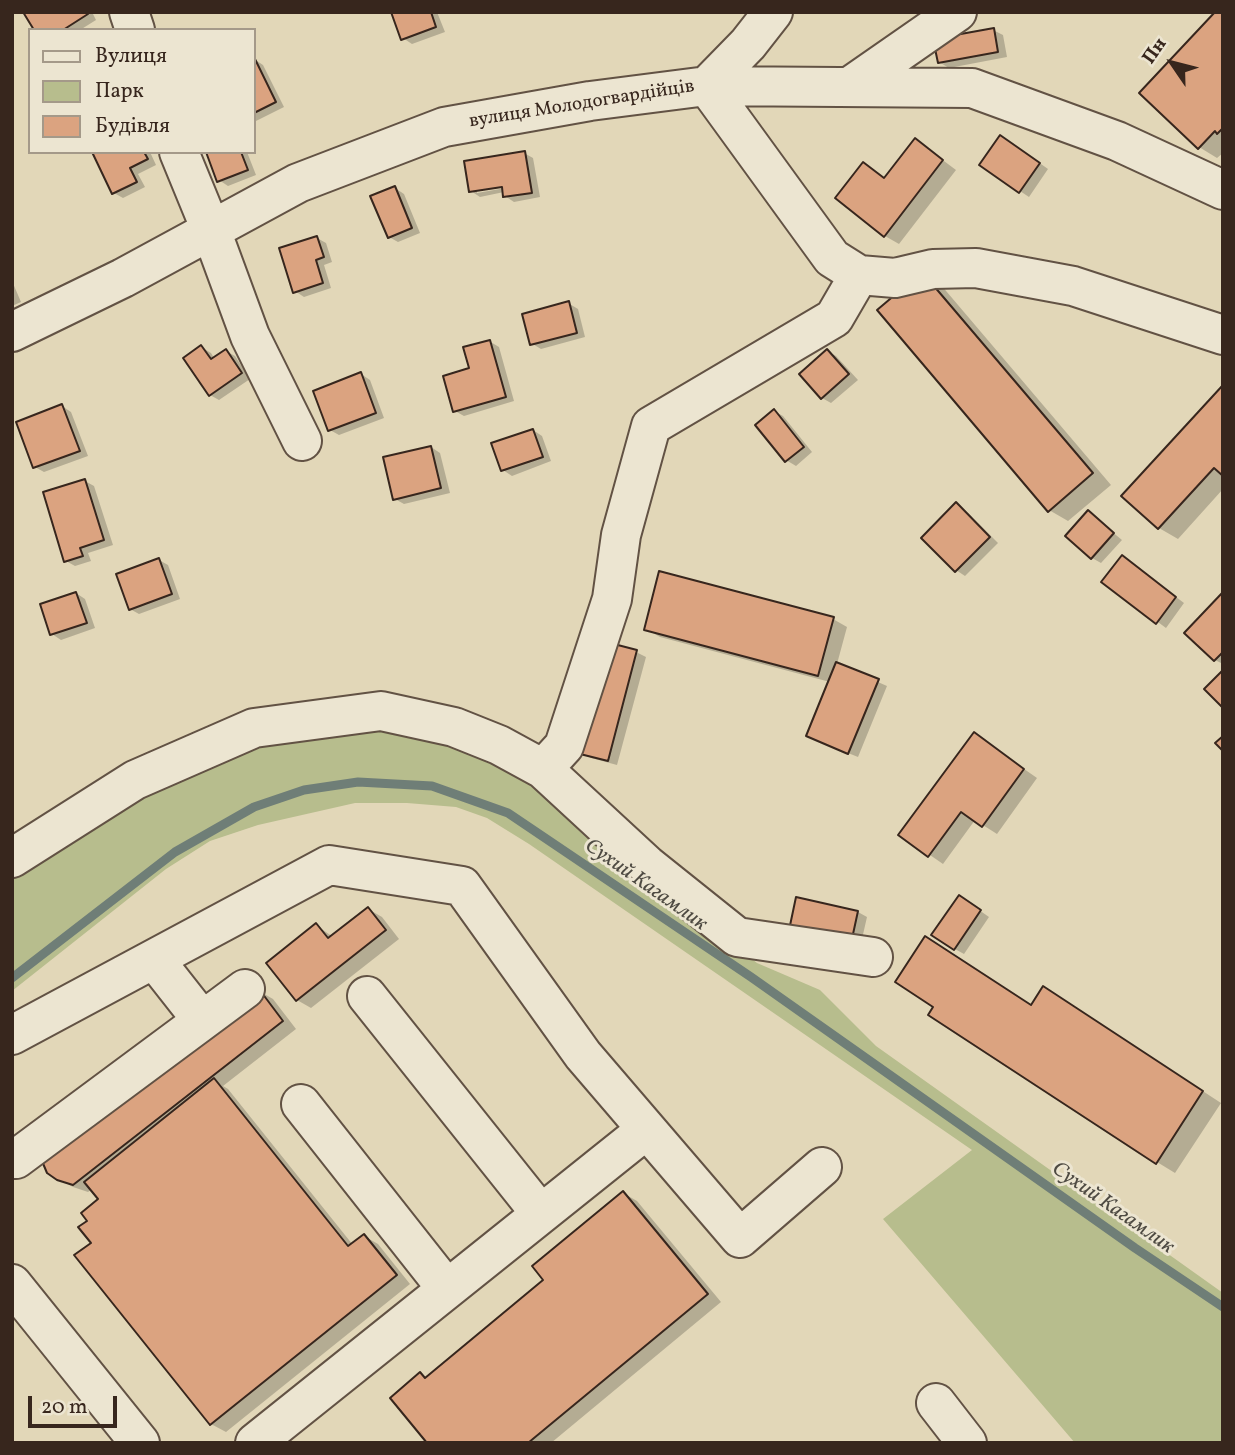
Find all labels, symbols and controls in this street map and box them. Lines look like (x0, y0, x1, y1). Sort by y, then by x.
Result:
legend (28, 28, 256, 154)
north arrow (1137, 28, 1207, 98)
text: Пн (1136, 32, 1173, 69)
text: Вулиця (95, 42, 167, 71)
street label: вулиця Молодогвардійців (468, 76, 696, 134)
text: Парк (95, 77, 144, 106)
text: Будівля (95, 112, 170, 141)
water label: Сухий Кагамлик (579, 835, 711, 937)
water label: Сухий Кагамлик (1046, 1158, 1178, 1260)
scale bar (32, 1382, 121, 1426)
text: 20 m (41, 1393, 87, 1422)

